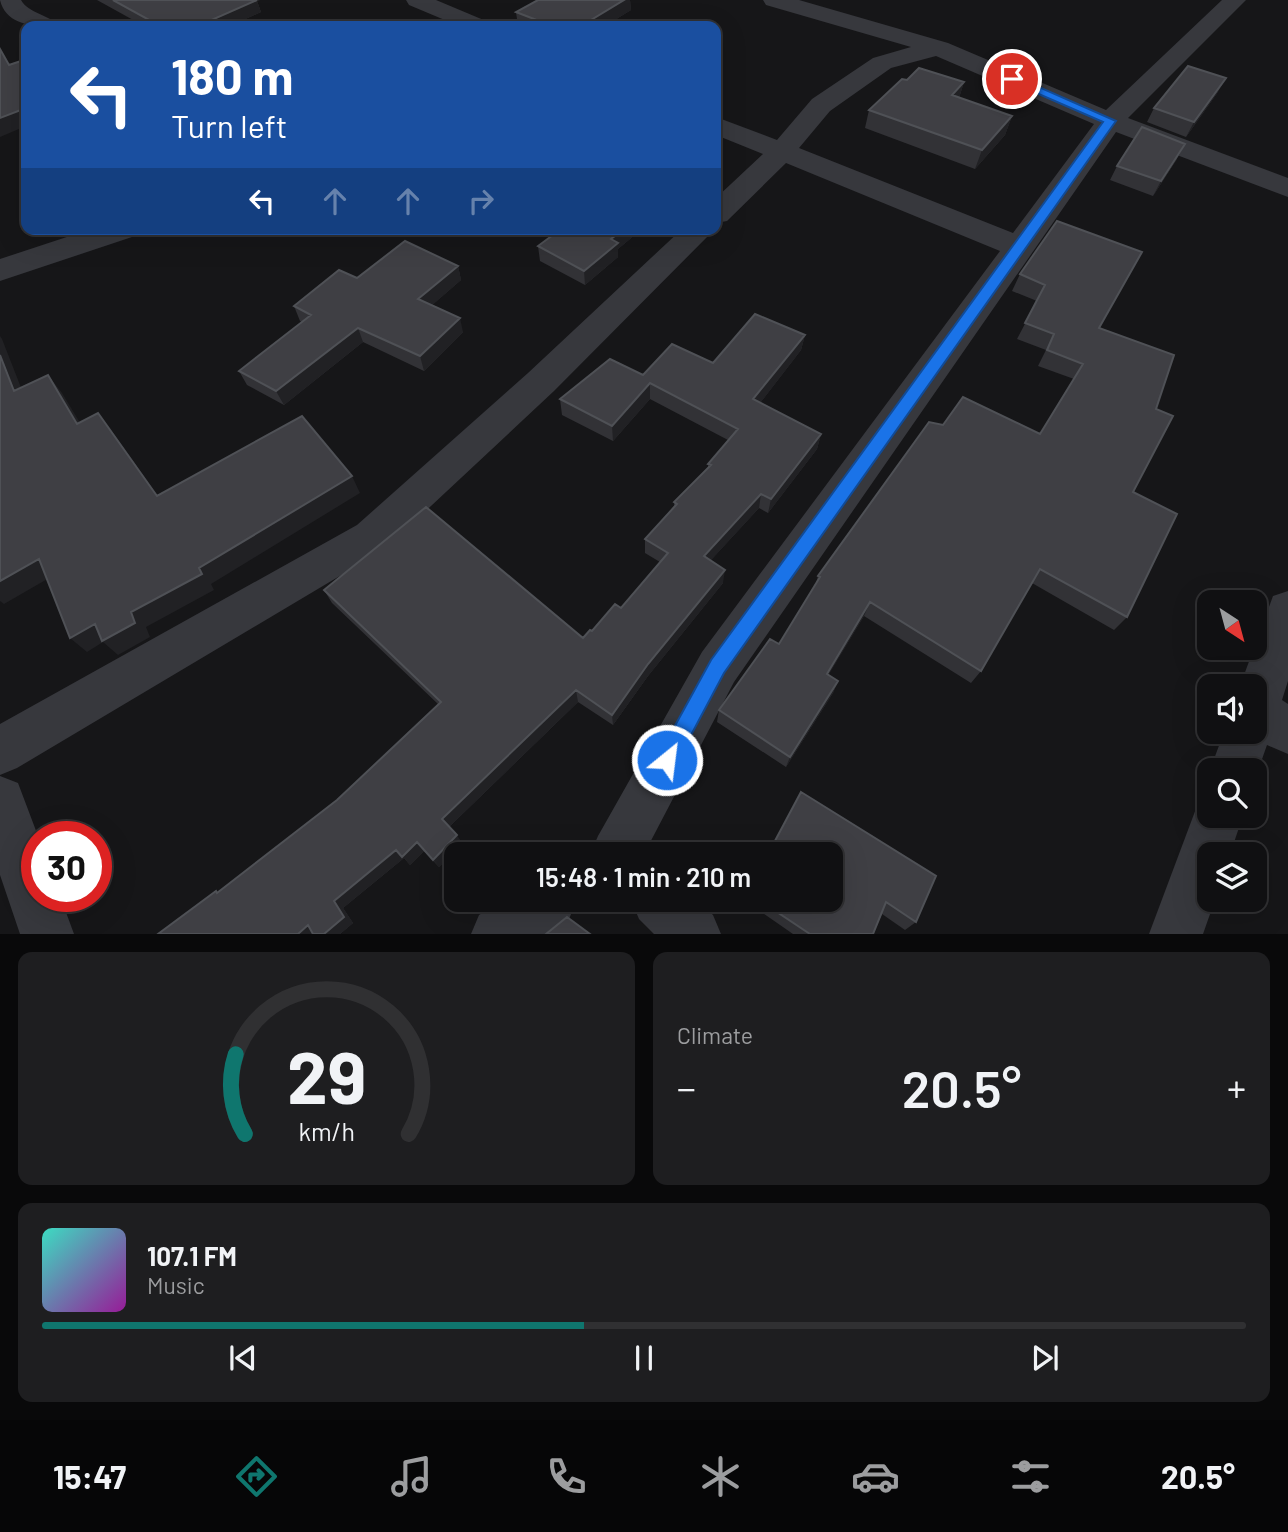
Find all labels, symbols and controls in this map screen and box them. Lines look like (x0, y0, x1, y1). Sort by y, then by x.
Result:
text: 180 m (171, 46, 294, 105)
icon: left (56, 49, 147, 140)
pin (982, 49, 1042, 109)
icon: arrive (993, 60, 1031, 98)
text: Turn left (171, 106, 288, 144)
icon: left (243, 182, 281, 220)
icon: ahead (316, 182, 354, 220)
icon: ahead (389, 182, 427, 220)
icon: right (462, 182, 500, 220)
north arrow (1197, 590, 1267, 660)
map controls (1197, 590, 1267, 912)
button: sound (1197, 674, 1267, 744)
position arrow (630, 723, 704, 797)
button: search (1197, 758, 1267, 828)
speed limit sign: 30 (21, 821, 112, 912)
button: layers (1197, 842, 1267, 912)
text: 15:48 · 1 min · 210 m (536, 861, 751, 892)
text: Climate (677, 1021, 753, 1049)
text: 29 (287, 1032, 366, 1120)
text: 20.5° (902, 1056, 1021, 1118)
text: − (677, 1064, 696, 1110)
text: + (1227, 1064, 1246, 1110)
text: km/h (298, 1116, 355, 1146)
text: 107.1 FM (147, 1240, 237, 1271)
text: Music (147, 1271, 205, 1299)
icon: previous (224, 1339, 262, 1377)
icon: pause (625, 1339, 663, 1377)
icon: next (1026, 1339, 1064, 1377)
icon: directions (232, 1452, 281, 1501)
icon: music (387, 1452, 436, 1501)
icon: phone (542, 1452, 591, 1501)
icon: climate (696, 1452, 745, 1501)
icon: car (851, 1452, 900, 1501)
icon: filters (1006, 1452, 1055, 1501)
text: 15:47 (53, 1457, 126, 1495)
text: 20.5° (1161, 1457, 1235, 1495)

